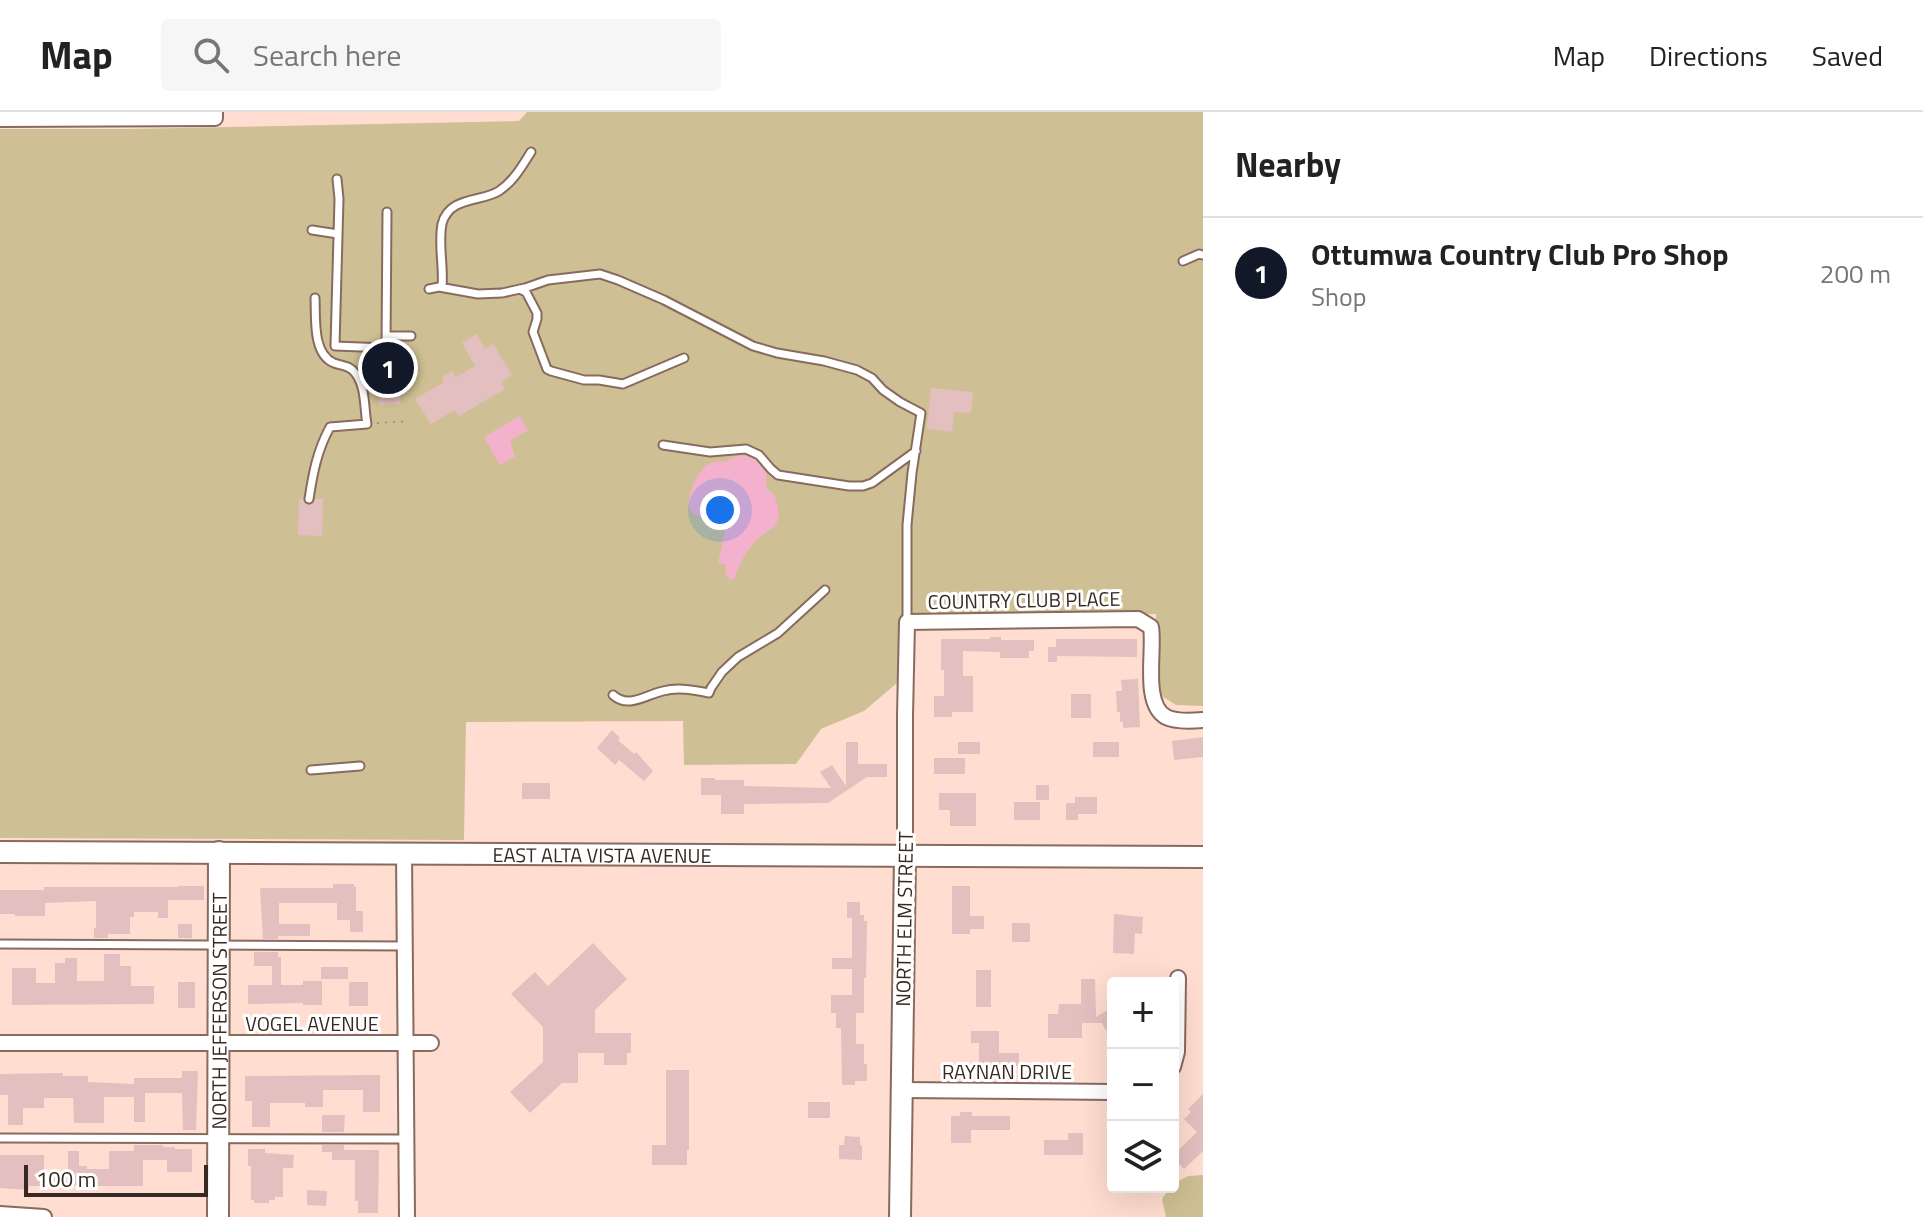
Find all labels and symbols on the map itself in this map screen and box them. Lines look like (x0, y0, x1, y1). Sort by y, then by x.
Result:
pin: 1 (362, 338, 414, 398)
your location (700, 490, 740, 530)
street label: COUNTRY CLUB PLACE (927, 583, 1121, 617)
street label: NORTH ELM STREET (887, 831, 921, 1007)
street label: EAST ALTA VISTA AVENUE (492, 839, 712, 870)
street label: NORTH JEFFERSON STREET (203, 892, 234, 1130)
street label: VOGEL AVENUE (245, 1008, 379, 1039)
street label: RAYNAN DRIVE (942, 1056, 1072, 1087)
scale bar (24, 1161, 208, 1197)

